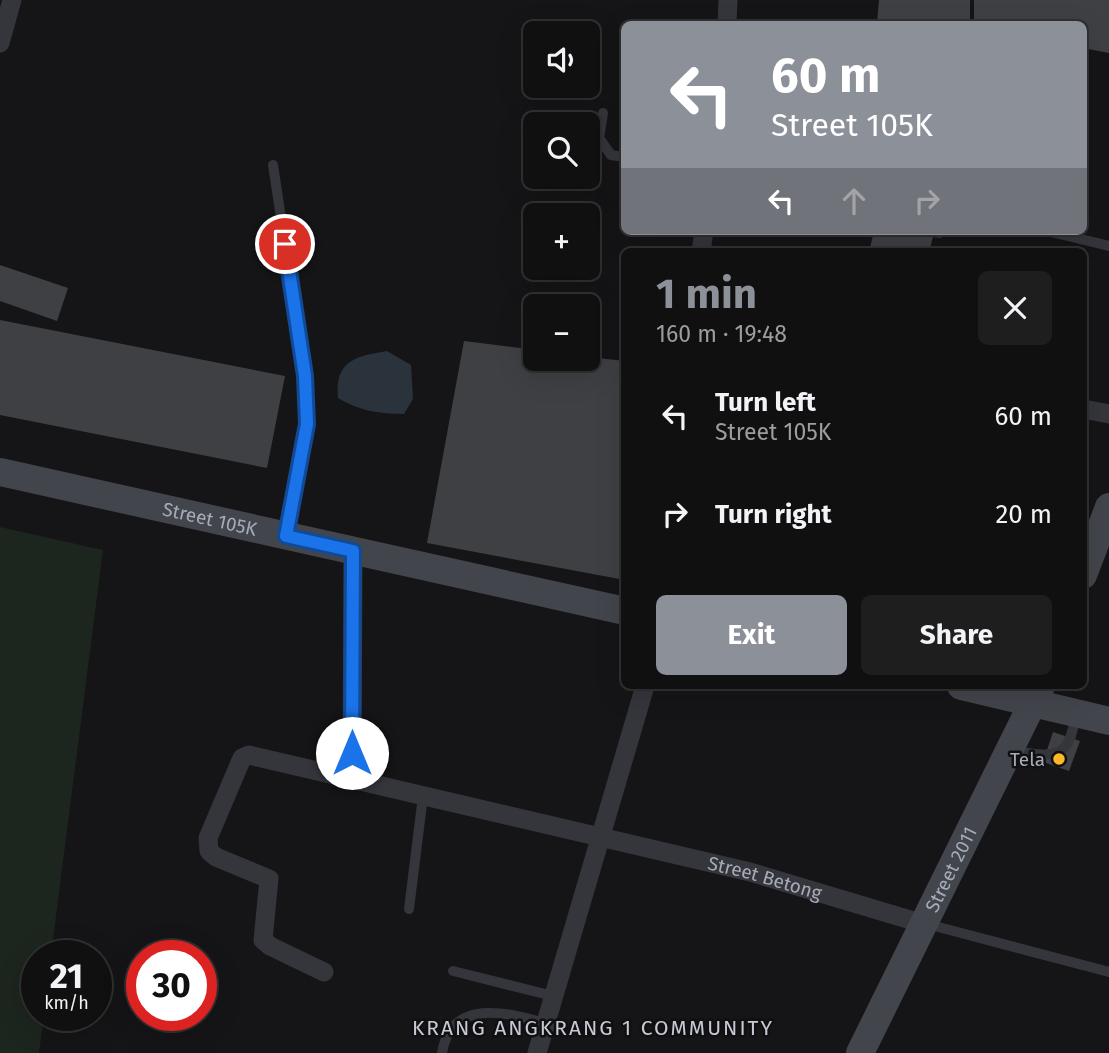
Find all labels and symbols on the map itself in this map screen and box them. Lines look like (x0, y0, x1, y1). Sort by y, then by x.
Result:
pin (255, 214, 315, 274)
street label: Street 105K (160, 497, 260, 541)
position arrow (315, 716, 389, 790)
place label: Tela (1010, 748, 1045, 771)
marker: Tela (1051, 751, 1067, 767)
street label: Street 2011 (920, 823, 981, 916)
street label: Street Betong (706, 851, 825, 904)
speed limit sign: 30 (126, 940, 217, 1031)
district label: KRANG ANGKRANG 1 COMMUNITY (412, 1015, 774, 1041)

